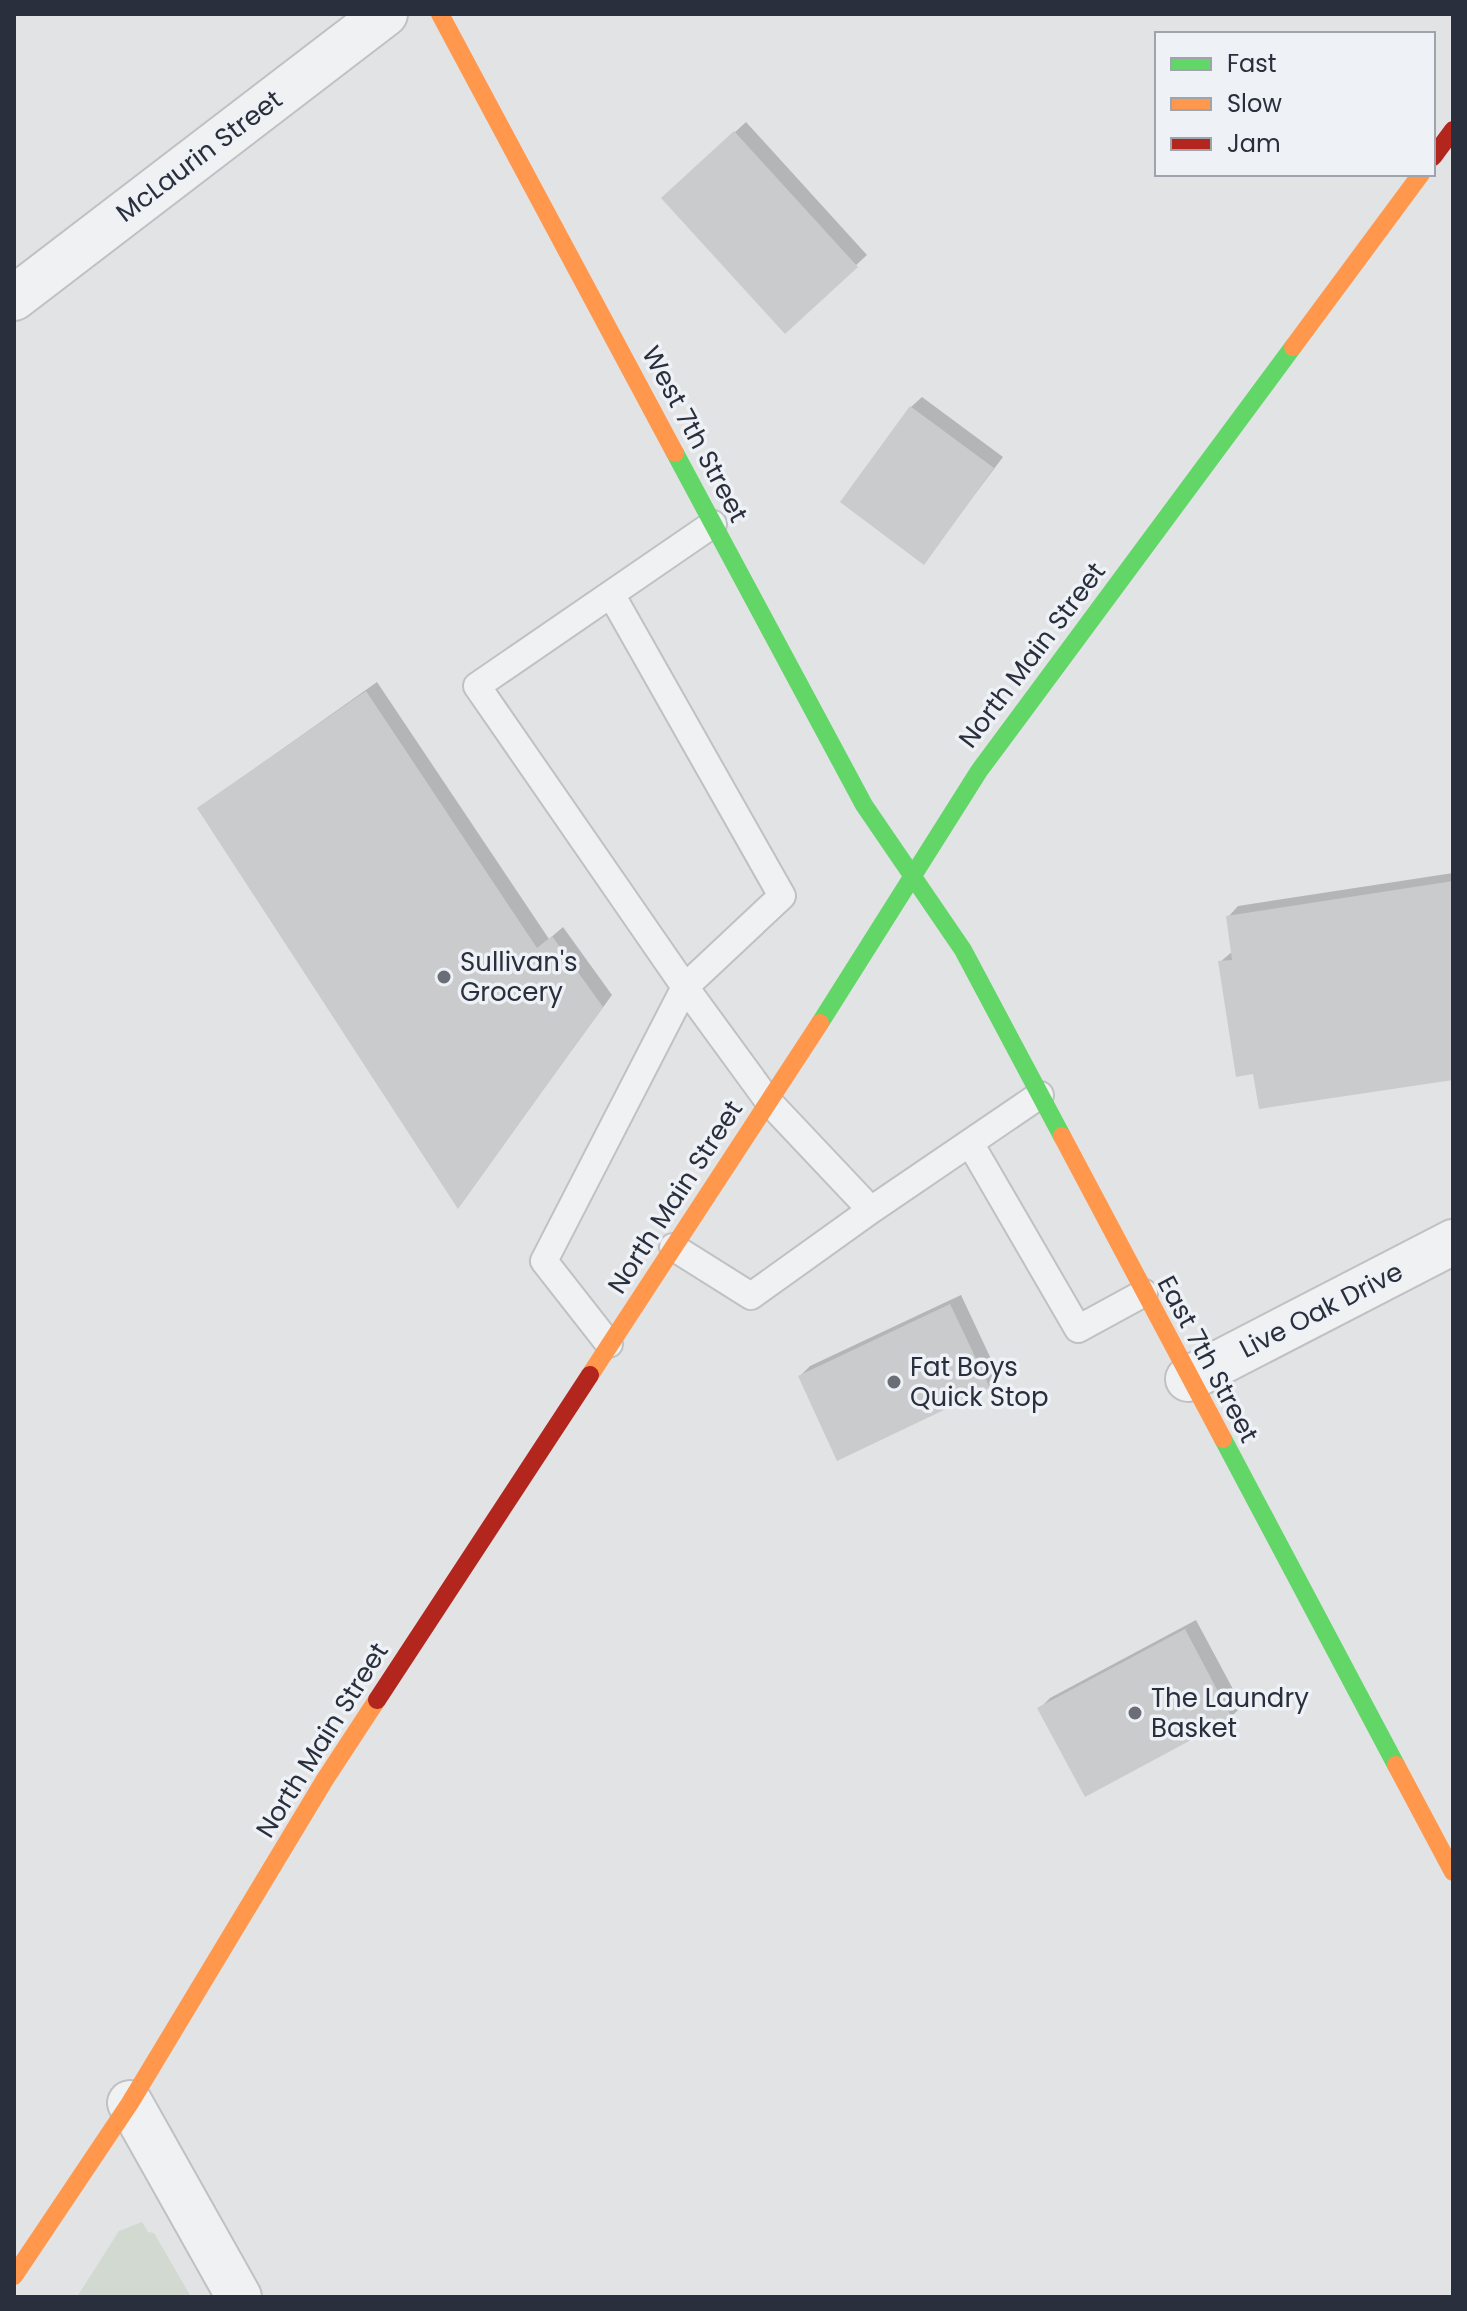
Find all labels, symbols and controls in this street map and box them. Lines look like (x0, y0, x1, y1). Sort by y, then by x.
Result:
legend (1155, 32, 1435, 176)
text: Fast (1227, 47, 1277, 80)
street label: McLaurin Street (109, 82, 289, 230)
text: Slow (1227, 87, 1282, 120)
text: Jam (1227, 127, 1281, 160)
street label: West 7th Street (633, 340, 757, 528)
street label: North Main Street (950, 555, 1114, 755)
place label: Sullivan's Grocery (460, 944, 578, 1010)
marker: Sullivan's Grocery (435, 968, 453, 986)
street label: North Main Street (599, 1093, 751, 1301)
street label: Live Oak Drive (1233, 1253, 1409, 1367)
street label: East 7th Street (1149, 1269, 1267, 1449)
place label: Fat Boys Quick Stop (910, 1349, 1049, 1415)
marker: Fat Boys Quick Stop (885, 1373, 903, 1391)
street label: North Main Street (247, 1636, 397, 1844)
place label: The Laundry Basket (1151, 1680, 1309, 1746)
marker: The Laundry Basket (1126, 1704, 1144, 1722)

